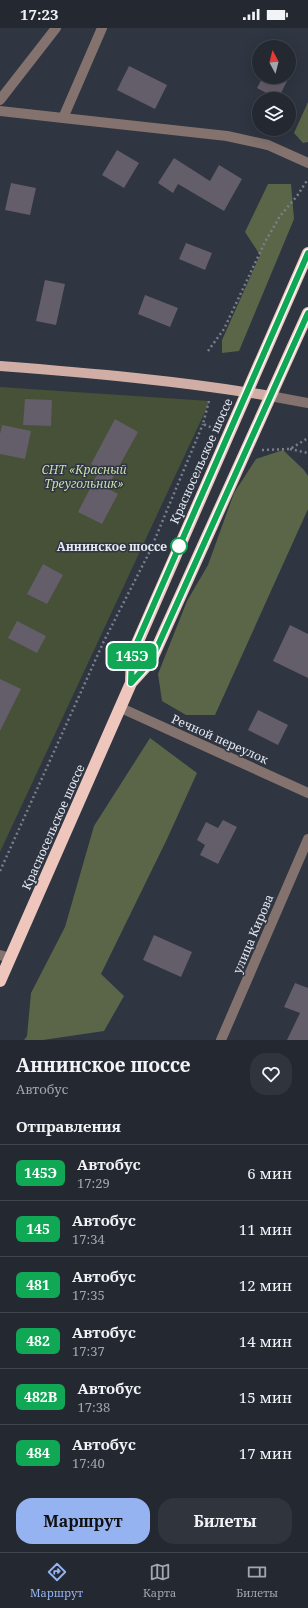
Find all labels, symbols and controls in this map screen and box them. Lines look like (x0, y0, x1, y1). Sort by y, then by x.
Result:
text: 17:23 (20, 4, 58, 24)
north arrow (252, 40, 296, 84)
map controls (252, 40, 296, 136)
button: layers (252, 92, 296, 136)
street label: Красносельское шоссе (166, 395, 236, 527)
park label: СНТ «Красный Треугольник» (41, 461, 127, 492)
marker: Аннинское шоссе (170, 537, 188, 555)
place label: Аннинское шоссе (57, 538, 167, 555)
line badge: 145Э (104, 643, 160, 669)
text: 145Э (116, 646, 148, 665)
street label: Речной переулок (169, 710, 272, 768)
street label: Красносельское шоссе (18, 761, 88, 893)
street label: улица Кирова (229, 892, 277, 976)
text: Аннинское шоссе (16, 1052, 191, 1078)
button: heart (250, 1053, 292, 1095)
text: Автобус (16, 1080, 68, 1098)
text: Отправления (16, 1116, 121, 1136)
text: Автобус (77, 1154, 141, 1174)
text: 145Э (24, 1163, 57, 1182)
text: 6 мин (247, 1163, 292, 1183)
text: 17:29 (77, 1174, 110, 1192)
text: Автобус (72, 1210, 136, 1230)
text: 145 (26, 1219, 50, 1238)
text: 11 мин (239, 1219, 292, 1239)
text: 17:34 (72, 1230, 105, 1248)
text: Автобус (72, 1266, 136, 1286)
text: 481 (26, 1275, 50, 1294)
text: 12 мин (239, 1275, 292, 1295)
text: 17:35 (72, 1286, 105, 1304)
text: Автобус (72, 1322, 136, 1342)
text: 482 (26, 1331, 50, 1350)
text: 14 мин (239, 1331, 292, 1351)
text: 17:37 (72, 1342, 105, 1360)
text: Автобус (77, 1378, 141, 1398)
text: 482В (24, 1387, 57, 1406)
text: 15 мин (239, 1387, 292, 1407)
text: 17:38 (77, 1398, 110, 1416)
text: Автобус (72, 1434, 136, 1454)
text: 484 (26, 1443, 50, 1462)
text: 17 мин (239, 1443, 292, 1463)
text: 17:40 (72, 1454, 105, 1472)
button: Маршрут (16, 1498, 150, 1544)
button: Билеты (158, 1498, 292, 1544)
tab: Маршрут (30, 1561, 83, 1600)
tab: Карта (143, 1561, 176, 1600)
tab: Билеты (236, 1561, 278, 1600)

